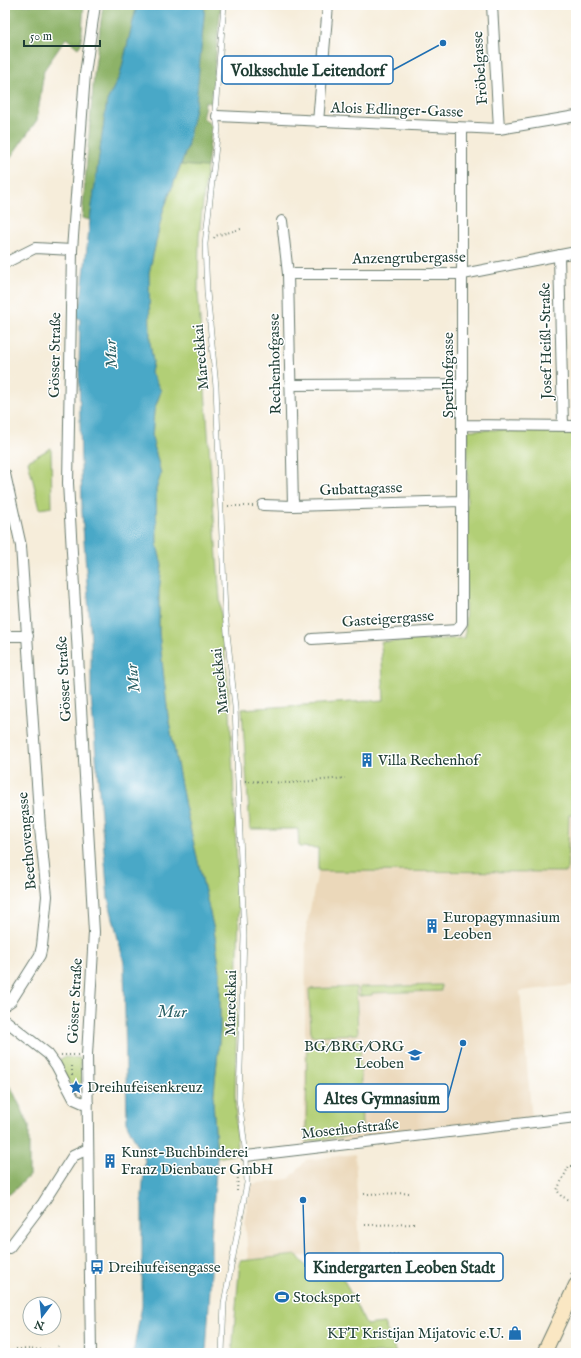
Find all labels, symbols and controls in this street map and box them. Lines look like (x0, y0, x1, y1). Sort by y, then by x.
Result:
scale bar (24, 22, 100, 48)
text: 50 m (30, 29, 52, 44)
street label: Fröbelgasse (468, 30, 492, 106)
callout: Volksschule Leitendorf (222, 56, 393, 84)
text: Volksschule Leitendorf (230, 62, 388, 82)
street label: Alois Edlinger-Gasse (329, 98, 464, 122)
street label: Anzengrubergasse (351, 248, 466, 269)
street label: Josef Heißl-Straße (535, 282, 557, 401)
street label: Gösser Straße (45, 312, 65, 398)
street label: Rechenhofgasse (265, 313, 285, 415)
street label: Mareckkai (189, 323, 213, 391)
street label: Sperlhofgasse (439, 332, 458, 418)
water label: Mur (101, 338, 123, 369)
street label: Gubattagasse (319, 478, 403, 500)
street label: Gasteigergasse (341, 606, 435, 632)
street label: Gösser Straße (52, 636, 76, 722)
street label: Mareckkai (207, 647, 233, 715)
water label: Mur (122, 661, 145, 693)
place label: Villa Rechenhof (377, 751, 481, 770)
building icon: Villa Rechenhof (359, 752, 375, 768)
street label: Beethovengasse (13, 791, 41, 891)
place label: Europagymnasium Leoben (443, 908, 560, 944)
building icon: Europagymnasium Leoben (424, 918, 440, 934)
street label: Gösser Straße (63, 958, 87, 1044)
street label: Mareckkai (221, 970, 241, 1036)
water label: Mur (158, 1003, 188, 1023)
place label: BG/BRG/ORG Leoben (304, 1037, 404, 1073)
school or university icon: BG/BRG/ORG Leoben (407, 1047, 423, 1063)
place label: Dreihufeisenkreuz (87, 1078, 203, 1097)
place icon: Dreihufeisenkreuz (68, 1079, 84, 1095)
callout: Altes Gymnasium (316, 1084, 448, 1112)
text: Altes Gymnasium (323, 1090, 441, 1110)
street label: Moserhofstraße (300, 1114, 400, 1144)
place label: Kunst-Buchbinderei Franz Dienbauer GmbH (121, 1143, 274, 1179)
building icon: Kunst-Buchbinderei Franz Dienbauer GmbH (102, 1153, 118, 1169)
callout: Kindergarten Leoben Stadt (305, 1253, 503, 1281)
place label: Dreihufeisengasse (108, 1258, 221, 1277)
bus stop icon: Dreihufeisengasse (89, 1259, 105, 1275)
text: Kindergarten Leoben Stadt (313, 1259, 496, 1279)
place label: Stocksport (293, 1288, 360, 1307)
sports icon: Stocksport (274, 1289, 290, 1305)
north arrow (22, 1296, 62, 1336)
text: N (33, 1316, 47, 1333)
place label: KFT Kristijan Mijatovic e.U. (327, 1324, 504, 1343)
shop icon: KFT Kristijan Mijatovic e.U. (507, 1325, 523, 1341)

